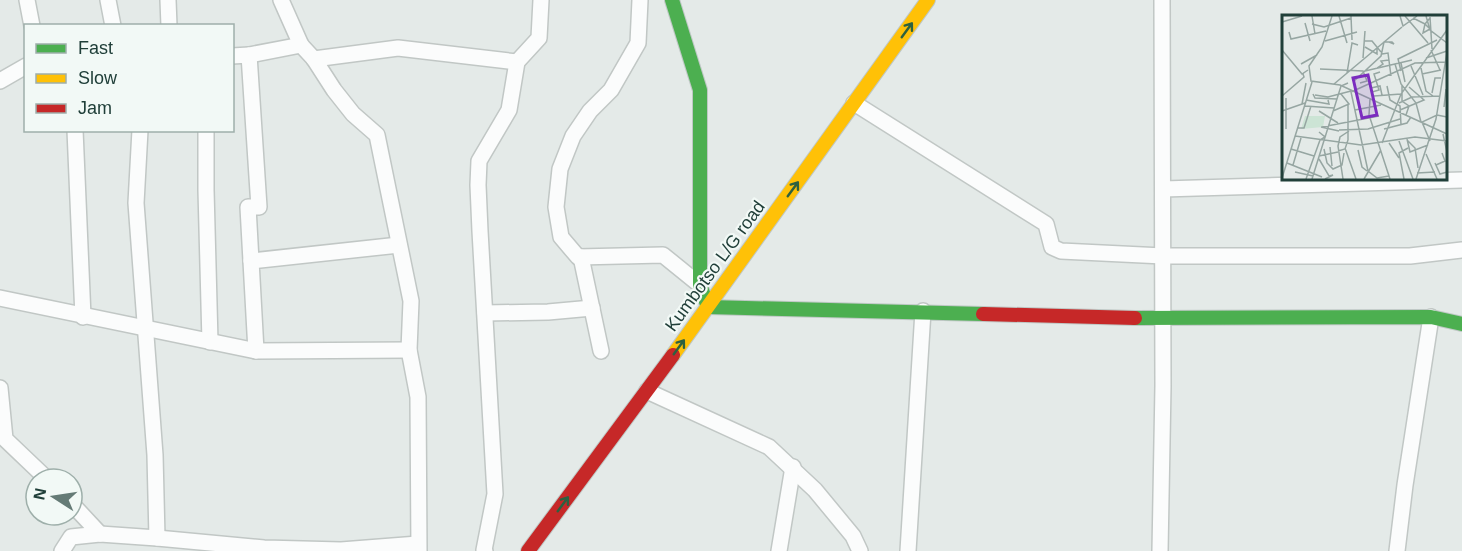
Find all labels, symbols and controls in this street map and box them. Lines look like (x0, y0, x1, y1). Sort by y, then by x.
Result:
inset map (1282, 15, 1447, 180)
one-way arrow (900, 23, 913, 39)
legend (24, 24, 234, 132)
text: Fast (78, 38, 113, 58)
text: Slow (78, 68, 118, 88)
text: Jam (78, 98, 112, 118)
one-way arrow (787, 181, 799, 198)
street label: Kumbotso L/G road (661, 197, 769, 335)
one-way arrow (673, 340, 685, 356)
north arrow (24, 467, 84, 527)
text: N (30, 487, 49, 501)
one-way arrow (557, 496, 569, 512)

